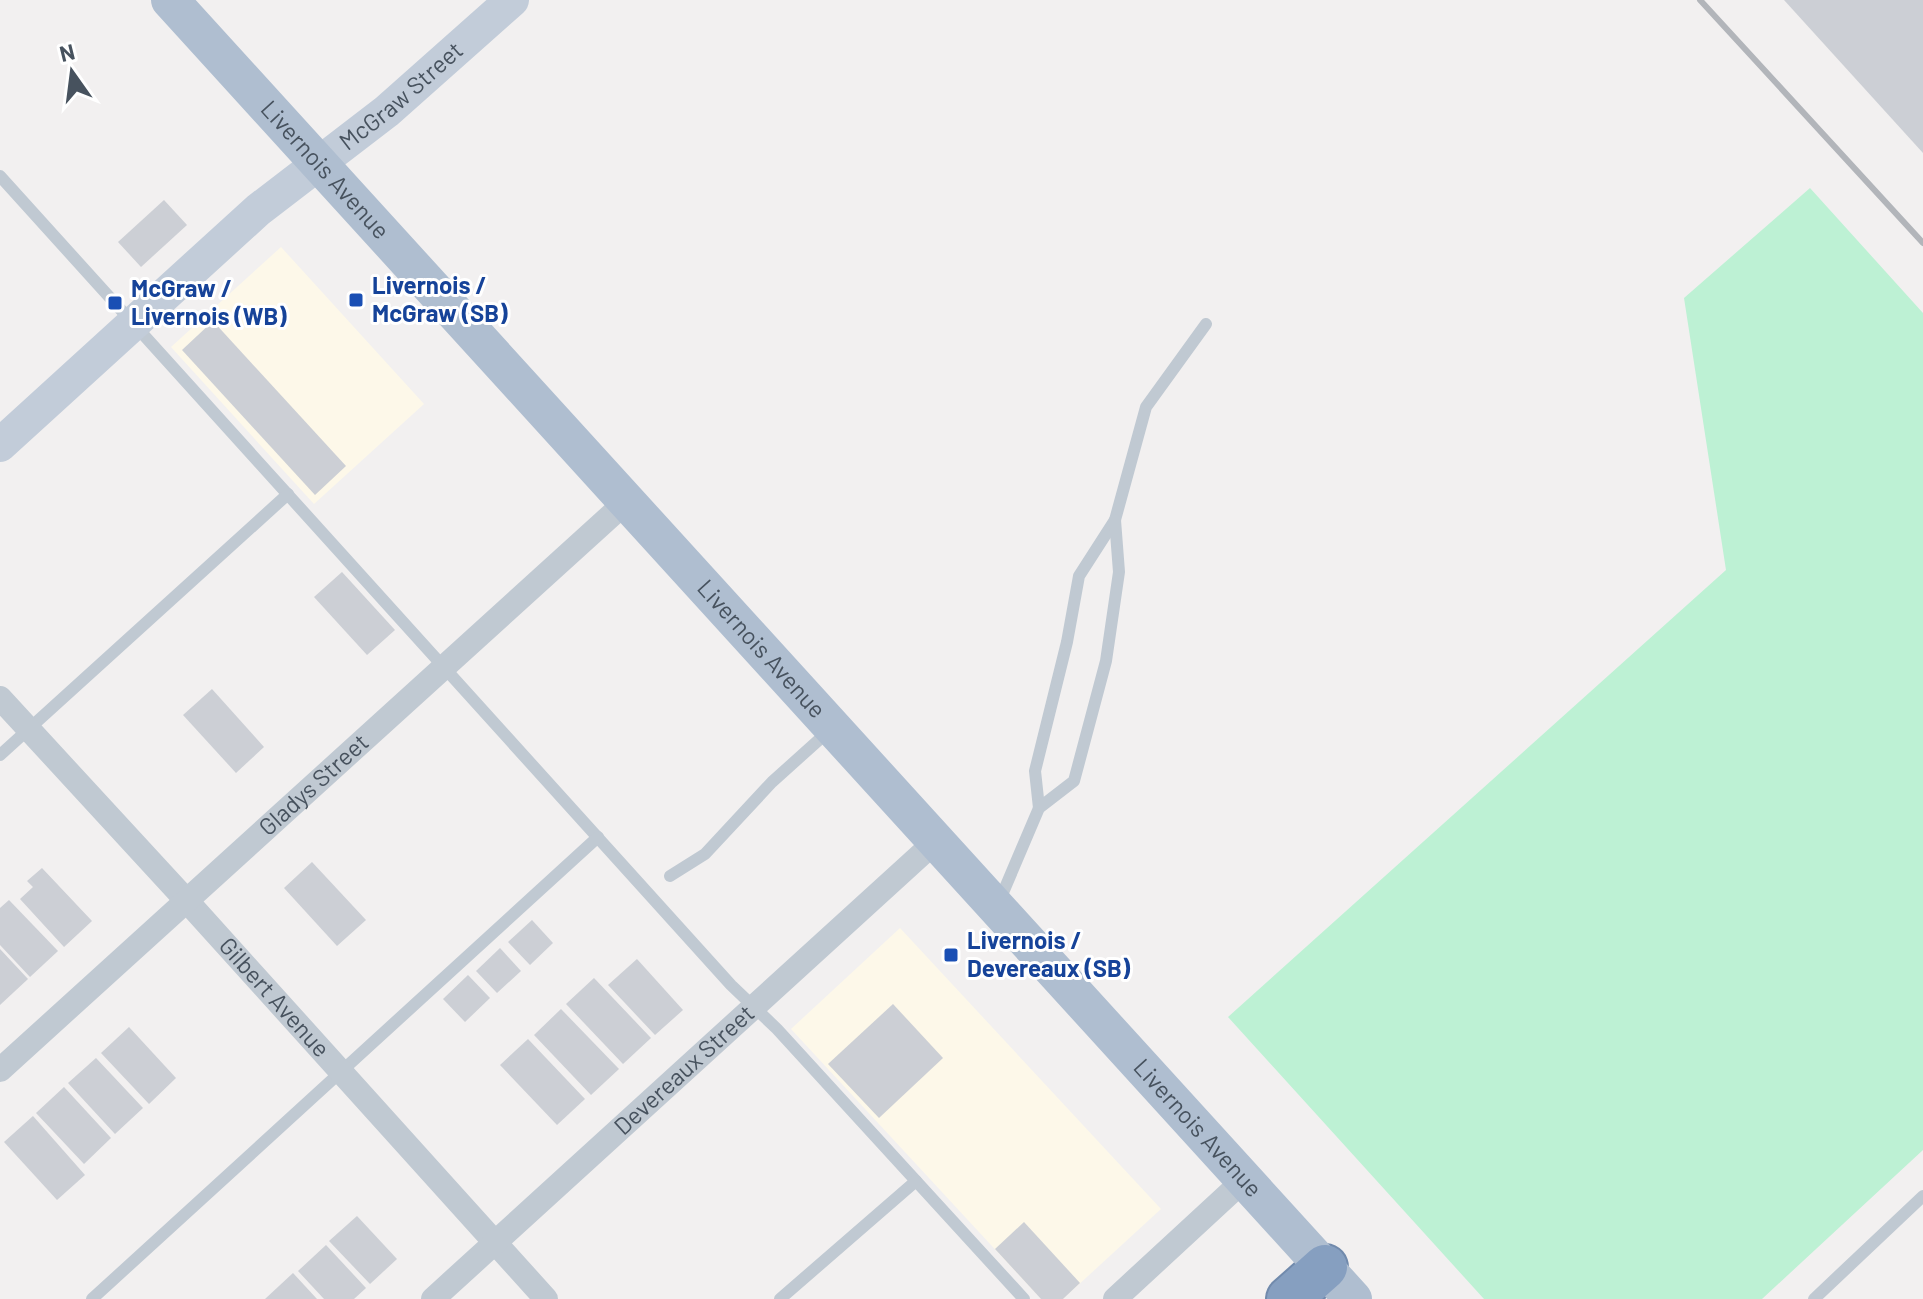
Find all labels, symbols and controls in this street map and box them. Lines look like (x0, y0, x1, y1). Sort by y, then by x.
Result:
north arrow (32, 32, 112, 112)
street label: McGraw Street (333, 35, 468, 155)
text: N (57, 37, 77, 66)
street label: Livernois Avenue (256, 94, 396, 244)
place label: Livernois / McGraw (SB) (372, 270, 508, 327)
place label: McGraw / Livernois (WB) (131, 273, 287, 330)
marker: Livernois / McGraw (SB) (347, 291, 365, 309)
marker: McGraw / Livernois (WB) (106, 294, 124, 312)
street label: Livernois Avenue (692, 573, 833, 723)
street label: Gladys Street (252, 727, 374, 841)
place label: Livernois / Devereaux (SB) (967, 925, 1131, 982)
street label: Gilbert Avenue (214, 931, 337, 1062)
marker: Livernois / Devereaux (SB) (942, 946, 960, 964)
street label: Devereaux Street (607, 998, 759, 1140)
street label: Livernois Avenue (1128, 1052, 1269, 1202)

